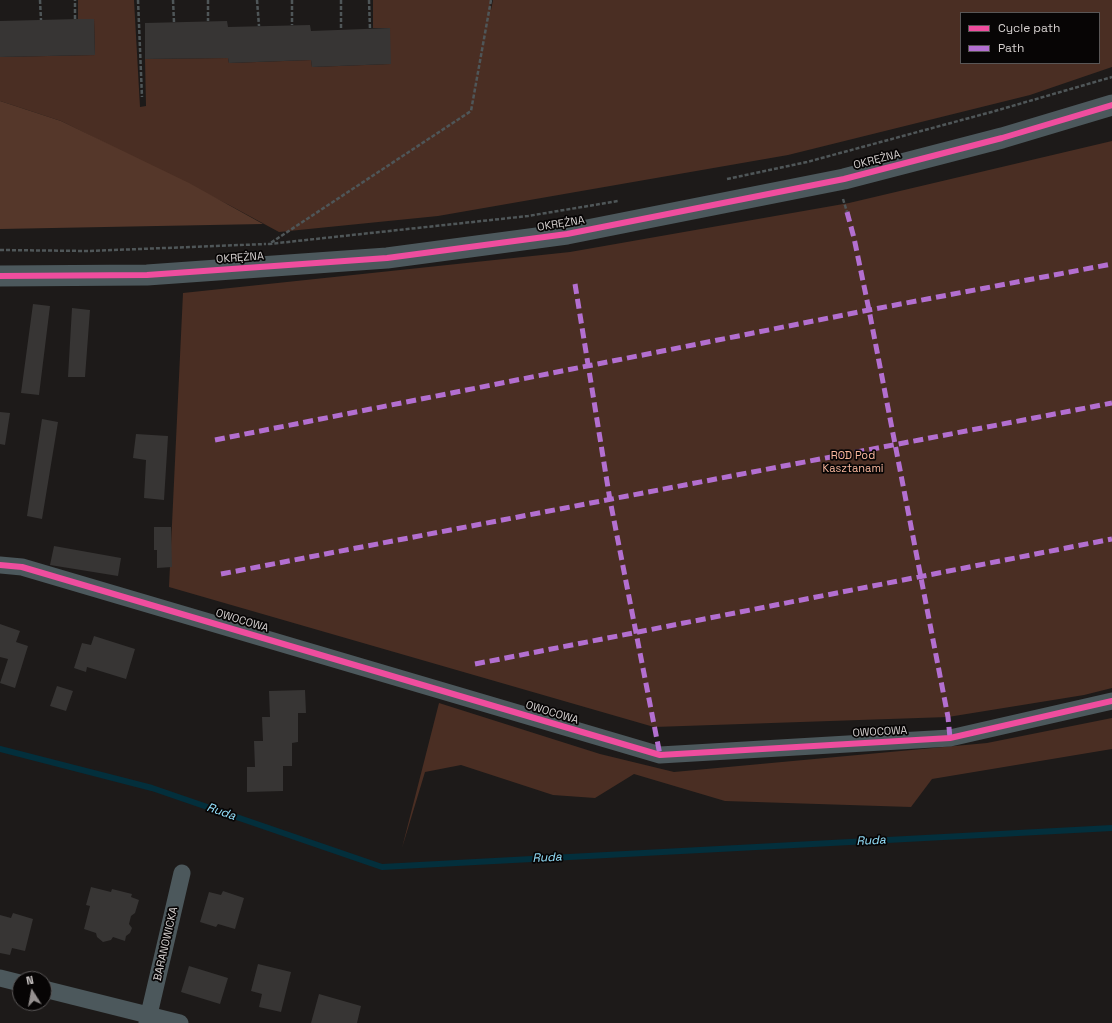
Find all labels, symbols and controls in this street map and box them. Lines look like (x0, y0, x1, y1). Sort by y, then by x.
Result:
legend (960, 12, 1100, 64)
text: Cycle path (998, 20, 1060, 36)
text: Path (998, 40, 1024, 56)
street label: OKRĘŻNA (852, 148, 902, 172)
street label: OKRĘŻNA (536, 214, 586, 234)
street label: OKRĘŻNA (216, 250, 264, 266)
park label: ROD Pod Kasztanami (822, 449, 884, 475)
street label: OWOCOWA (214, 607, 270, 635)
street label: OWOCOWA (524, 699, 580, 727)
street label: OWOCOWA (852, 724, 908, 740)
water label: Ruda (205, 800, 237, 824)
water label: Ruda (856, 833, 886, 849)
water label: Ruda (532, 850, 562, 866)
street label: BARANOWICKA (151, 906, 181, 982)
north arrow (12, 971, 52, 1011)
text: N (25, 973, 35, 988)

